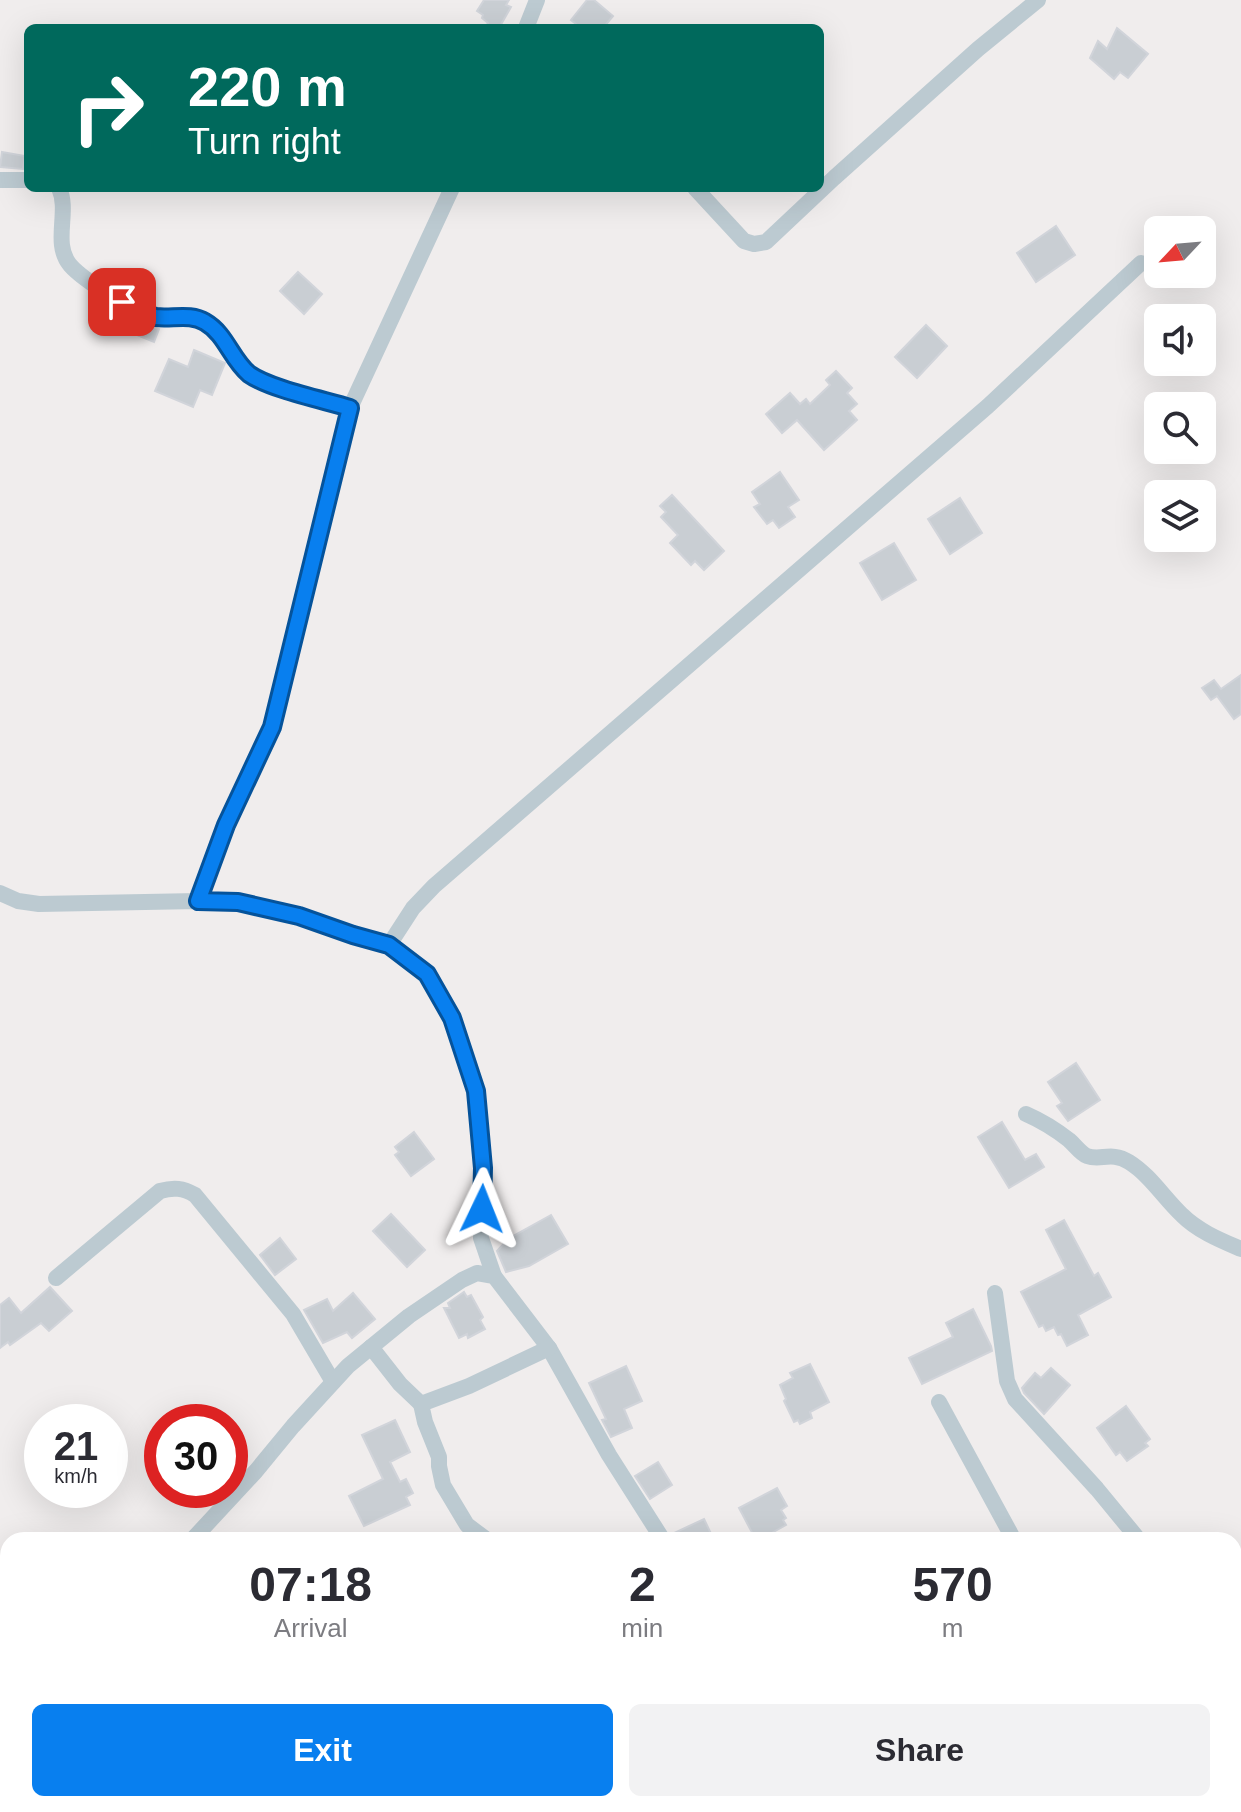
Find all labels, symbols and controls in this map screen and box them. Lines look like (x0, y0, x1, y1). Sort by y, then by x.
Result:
text: 220 m (188, 55, 347, 118)
icon: right (56, 56, 160, 160)
text: Turn right (188, 121, 341, 162)
north arrow (1144, 216, 1216, 288)
map controls (1144, 216, 1216, 552)
pin (88, 268, 156, 336)
icon: arrive (100, 280, 144, 324)
button: sound (1144, 304, 1216, 376)
button: search (1144, 392, 1216, 464)
button: layers (1144, 480, 1216, 552)
position arrow (440, 1167, 524, 1251)
speed limit sign: 30 (144, 1404, 248, 1508)
text: 21 (54, 1424, 98, 1468)
text: km/h (54, 1465, 98, 1487)
text: 07:18 (249, 1558, 372, 1611)
text: 2 (629, 1558, 656, 1611)
text: 570 (913, 1558, 993, 1611)
text: Arrival (274, 1613, 348, 1643)
text: min (621, 1613, 663, 1643)
text: m (942, 1613, 963, 1643)
button: Exit (32, 1704, 613, 1796)
button: Share (629, 1704, 1210, 1796)

